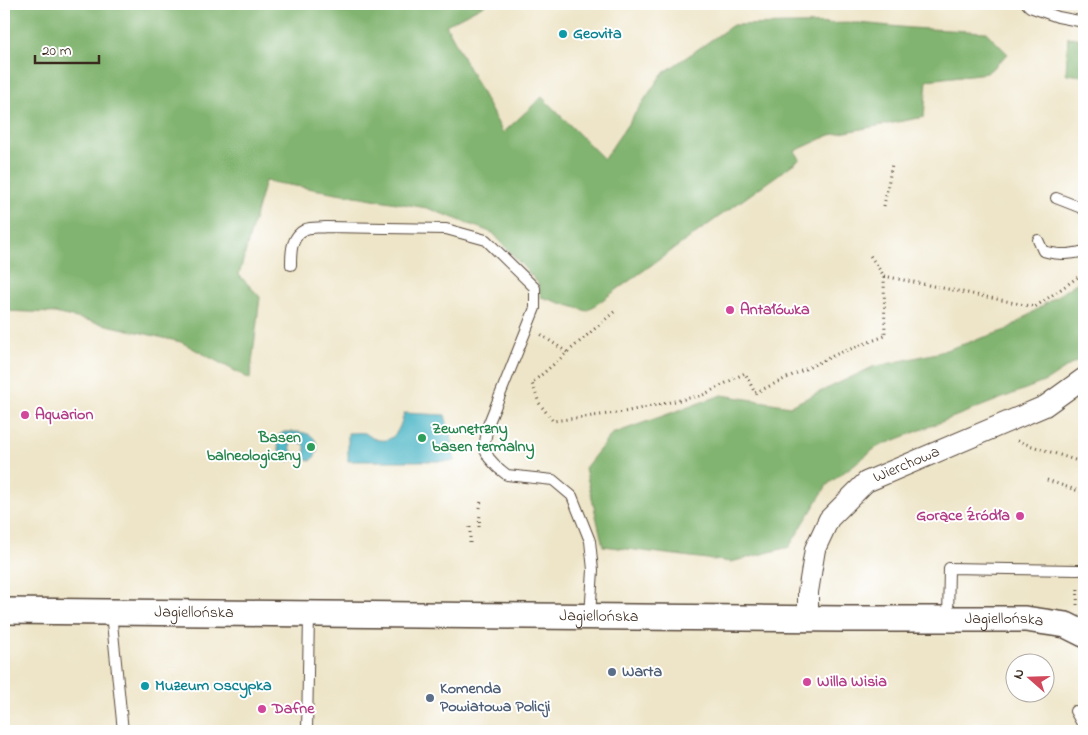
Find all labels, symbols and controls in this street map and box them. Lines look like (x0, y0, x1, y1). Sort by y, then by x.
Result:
place label: Geovita (573, 22, 622, 46)
marker: Geovita (557, 28, 569, 40)
scale bar (35, 32, 99, 64)
text: 20 m (42, 40, 72, 62)
place label: Antałówka (740, 298, 810, 322)
marker: Antałówka (724, 304, 736, 316)
place label: Aquarion (35, 403, 93, 427)
marker: Aquarion (19, 409, 31, 421)
place label: Zewnętrzny basen termalny (432, 417, 534, 460)
place label: Basen balneologiczny (207, 426, 301, 469)
marker: Zewnętrzny basen termalny (416, 432, 428, 444)
street label: Wierchowa (869, 440, 944, 490)
marker: Basen balneologiczny (305, 441, 317, 453)
place label: Gorące Źródła (916, 504, 1010, 528)
marker: Gorące Źródła (1014, 510, 1026, 522)
street label: Jagiellońska (154, 600, 234, 625)
street label: Jagiellońska (559, 604, 639, 629)
street label: Jagiellońska (964, 607, 1045, 634)
north arrow (1006, 652, 1056, 702)
place label: Warta (622, 660, 662, 684)
marker: Warta (606, 666, 618, 678)
text: N (1008, 666, 1031, 682)
place label: Willa Wisia (817, 670, 887, 694)
place label: Muzeum Oscypka (155, 674, 272, 699)
marker: Willa Wisia (801, 676, 813, 688)
place label: Komenda Powiatowa Policji (440, 677, 550, 719)
marker: Muzeum Oscypka (139, 680, 151, 692)
marker: Komenda Powiatowa Policji (424, 692, 436, 704)
place label: Dafne (271, 697, 315, 721)
marker: Dafne (256, 703, 268, 715)

